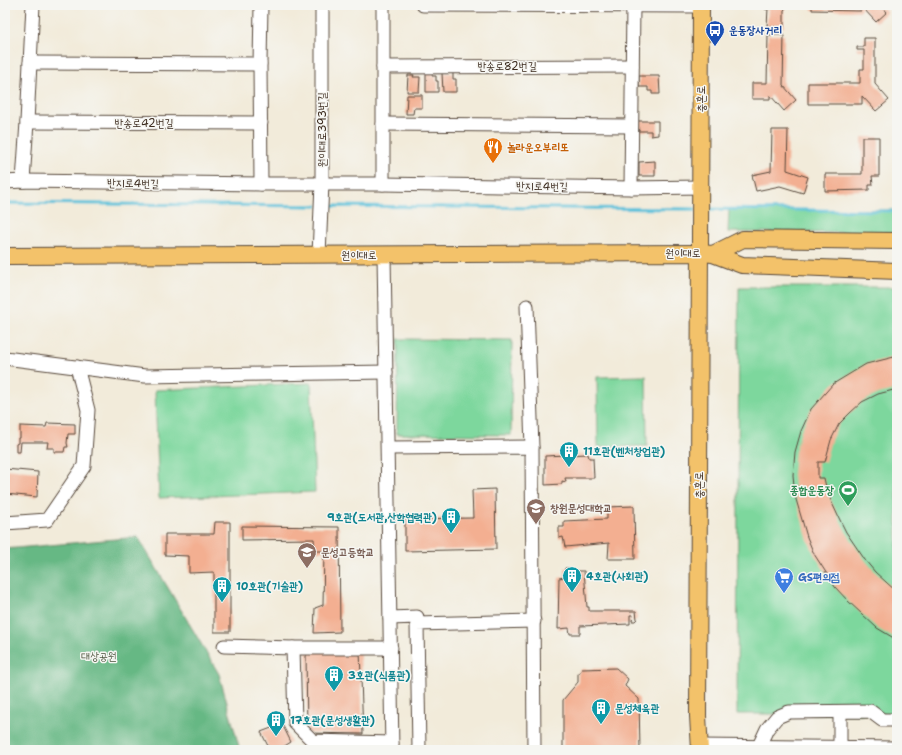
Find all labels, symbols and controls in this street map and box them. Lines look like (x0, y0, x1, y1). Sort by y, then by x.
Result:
bus stop icon: 운동장사거리 (704, 19, 726, 47)
place label: 운동장사거리 (729, 23, 782, 38)
street label: 반송로82번길 (478, 59, 537, 74)
street label: 충혼로 (694, 86, 709, 112)
street label: 원이대로393번길 (315, 92, 330, 168)
street label: 반송로42번길 (115, 116, 174, 131)
restaurant icon: 놀라운오부리또 (482, 136, 504, 164)
place label: 놀라운오부리또 (507, 140, 569, 155)
street label: 반지로4번길 (107, 176, 159, 191)
street label: 반지로4번길 (516, 179, 568, 194)
street label: 원이대로 (665, 246, 701, 261)
street label: 원이대로 (341, 248, 377, 263)
building icon: 11호관(벤처창업관) (558, 440, 580, 468)
place label: 11호관(벤처창업관) (583, 444, 665, 459)
street label: 충혼로 (692, 472, 707, 498)
sports icon: 종합운동장 (837, 479, 859, 507)
place label: 종합운동장 (790, 483, 834, 498)
school or university icon: 창원문성대학교 (525, 497, 547, 525)
place label: 창원문성대학교 (550, 501, 612, 516)
building icon: 9호관(도서관,산학협력관) (440, 506, 462, 534)
place label: 9호관(도서관,산학협력관) (327, 510, 437, 525)
school or university icon: 문성고등학교 (296, 541, 318, 569)
place label: 문성고등학교 (321, 545, 374, 560)
building icon: 4호관(사회관) (561, 565, 583, 593)
supermarket icon: GS편의점 (773, 566, 795, 594)
place label: 4호관(사회관) (586, 569, 648, 584)
place label: GS편의점 (798, 570, 840, 585)
building icon: 10호관(기술관) (211, 575, 233, 603)
place label: 10호관(기술관) (236, 579, 303, 594)
park label: 대상공원 (81, 649, 117, 664)
building icon: 3호관(식품관) (323, 664, 345, 692)
place label: 3호관(식품관) (348, 668, 410, 683)
building icon: 문성체육관 (590, 697, 612, 725)
place label: 문성체육관 (615, 701, 659, 716)
building icon: 17호관(문성생활관) (265, 709, 287, 737)
place label: 17호관(문성생활관) (290, 713, 375, 728)

